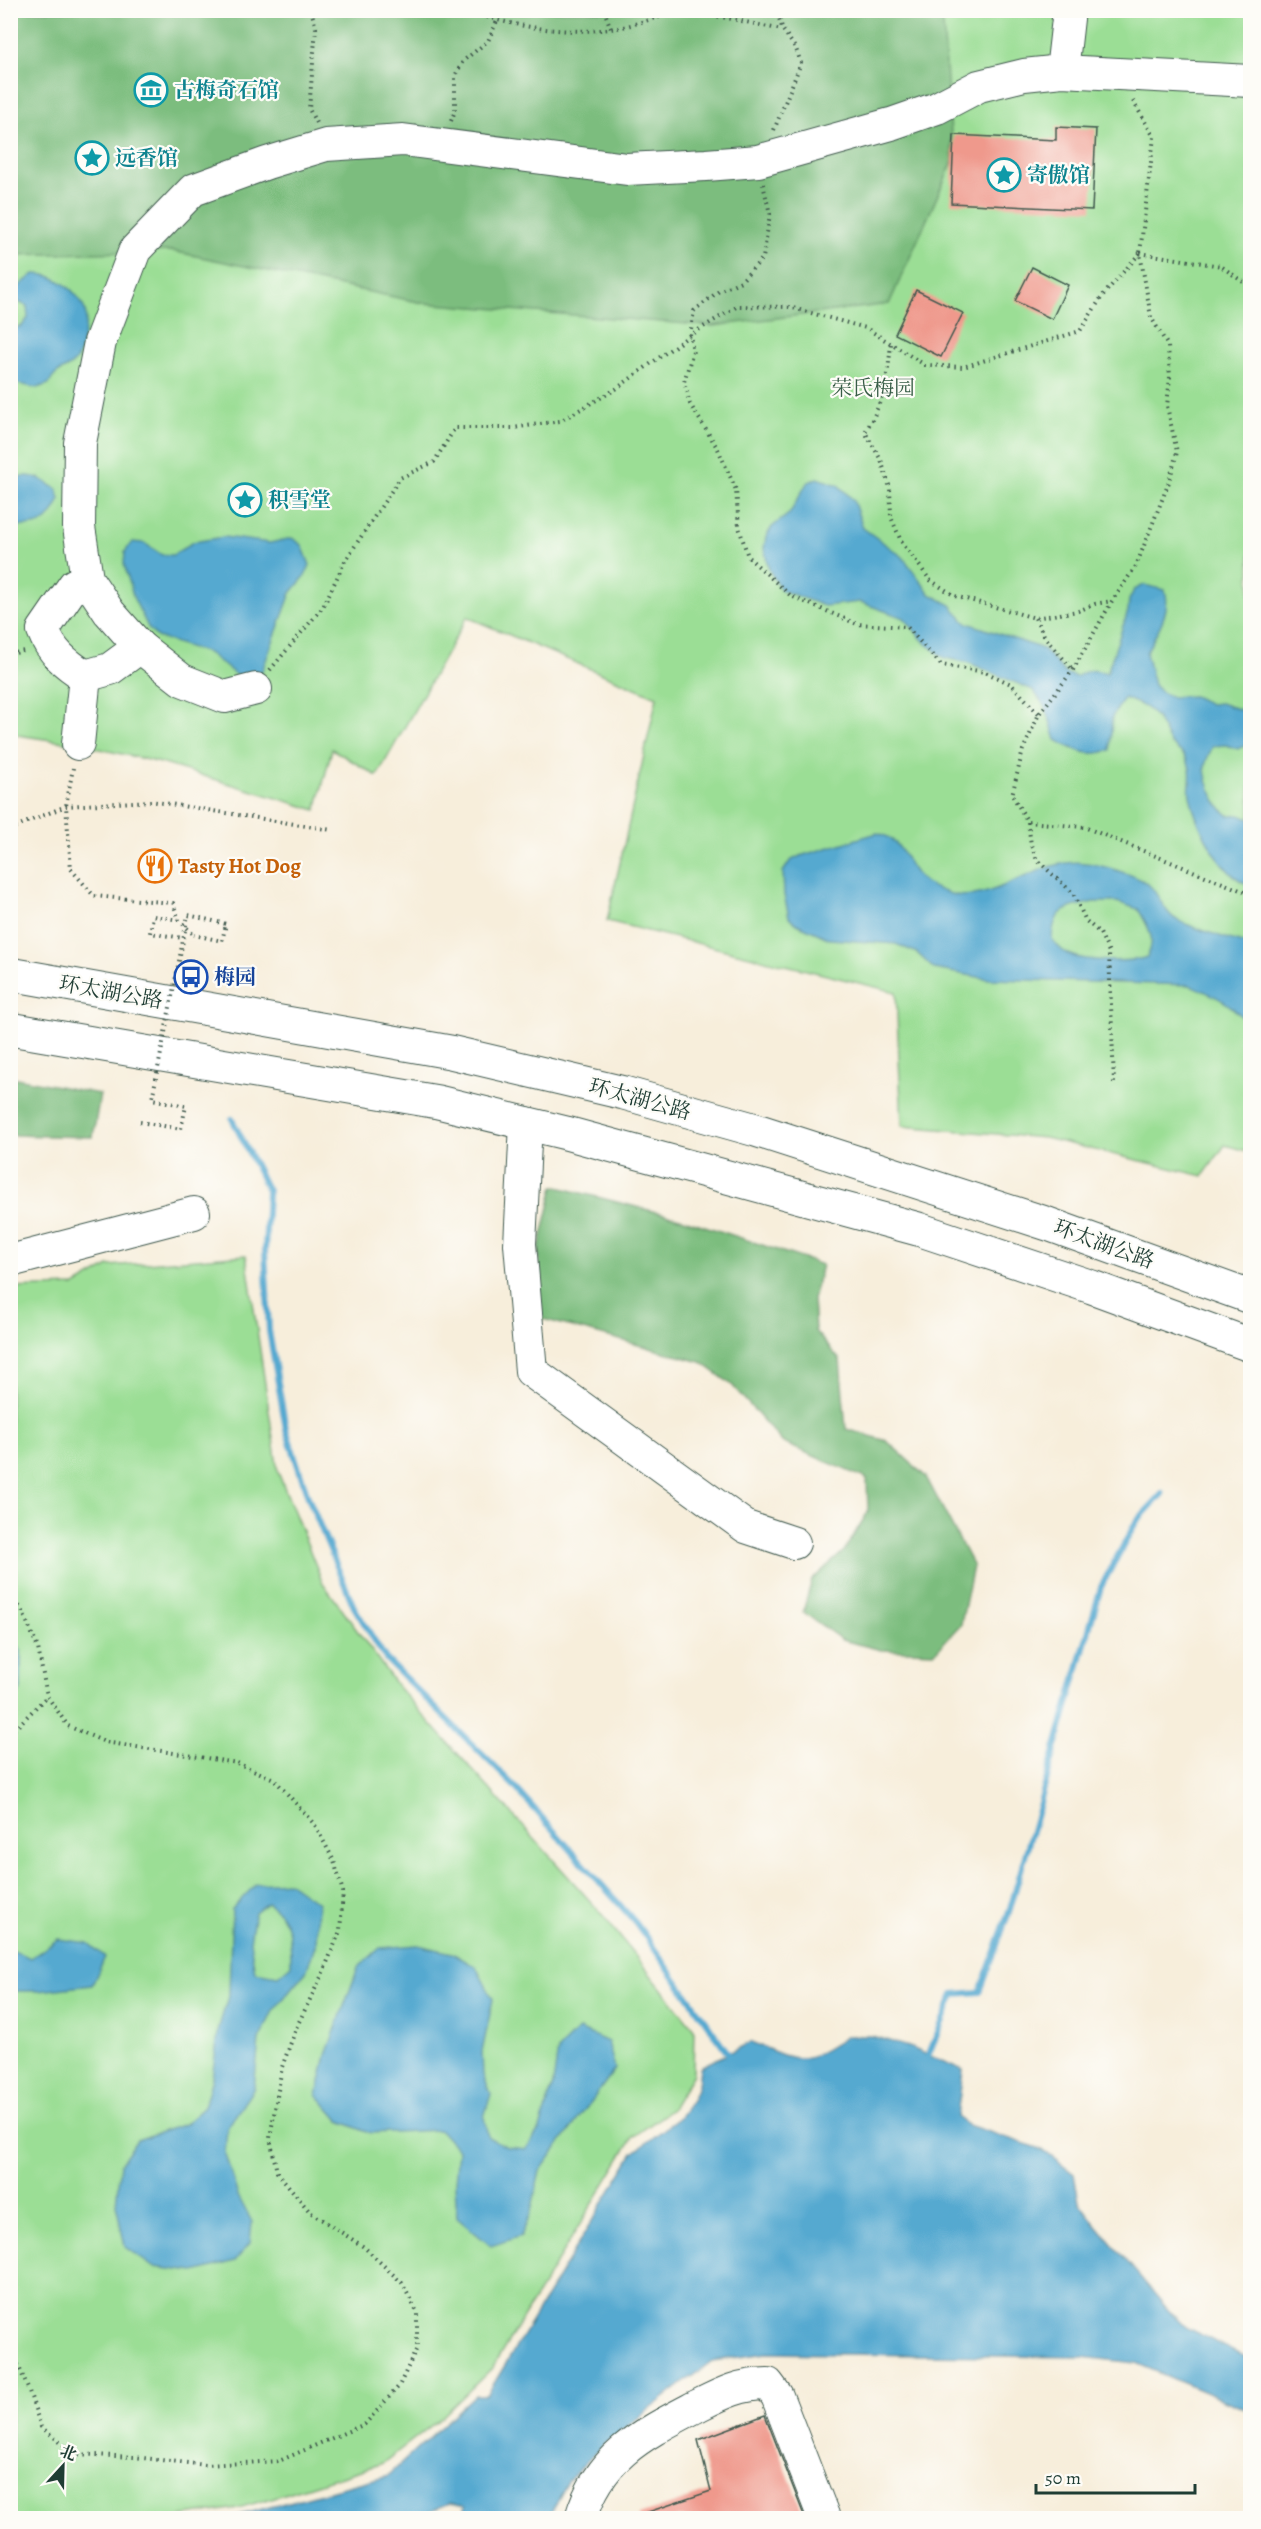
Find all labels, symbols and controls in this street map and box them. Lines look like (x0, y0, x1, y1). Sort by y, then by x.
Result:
museum icon: 古梅奇石馆 (133, 72, 169, 108)
place label: 古梅奇石馆 (174, 76, 279, 104)
place icon: 远香馆 (74, 140, 110, 176)
place label: 远香馆 (115, 144, 178, 172)
place icon: 寄傲馆 (986, 157, 1022, 193)
place label: 寄傲馆 (1027, 161, 1090, 189)
park label: 荣氏梅园 (831, 374, 915, 402)
place icon: 积雪堂 (227, 482, 263, 518)
place label: 积雪堂 (268, 486, 331, 514)
restaurant icon: Tasty Hot Dog (137, 848, 173, 884)
place label: Tasty Hot Dog (178, 852, 301, 880)
bus stop icon: 梅园 (173, 959, 209, 995)
place label: 梅园 (214, 963, 256, 991)
street label: 环太湖公路 (57, 969, 165, 1015)
street label: 环太湖公路 (586, 1072, 694, 1126)
street label: 环太湖公路 (1050, 1213, 1158, 1275)
north arrow (33, 2436, 93, 2496)
text: 北 (57, 2440, 80, 2466)
scale bar (1036, 2457, 1195, 2495)
text: 50 m (1045, 2466, 1081, 2490)

